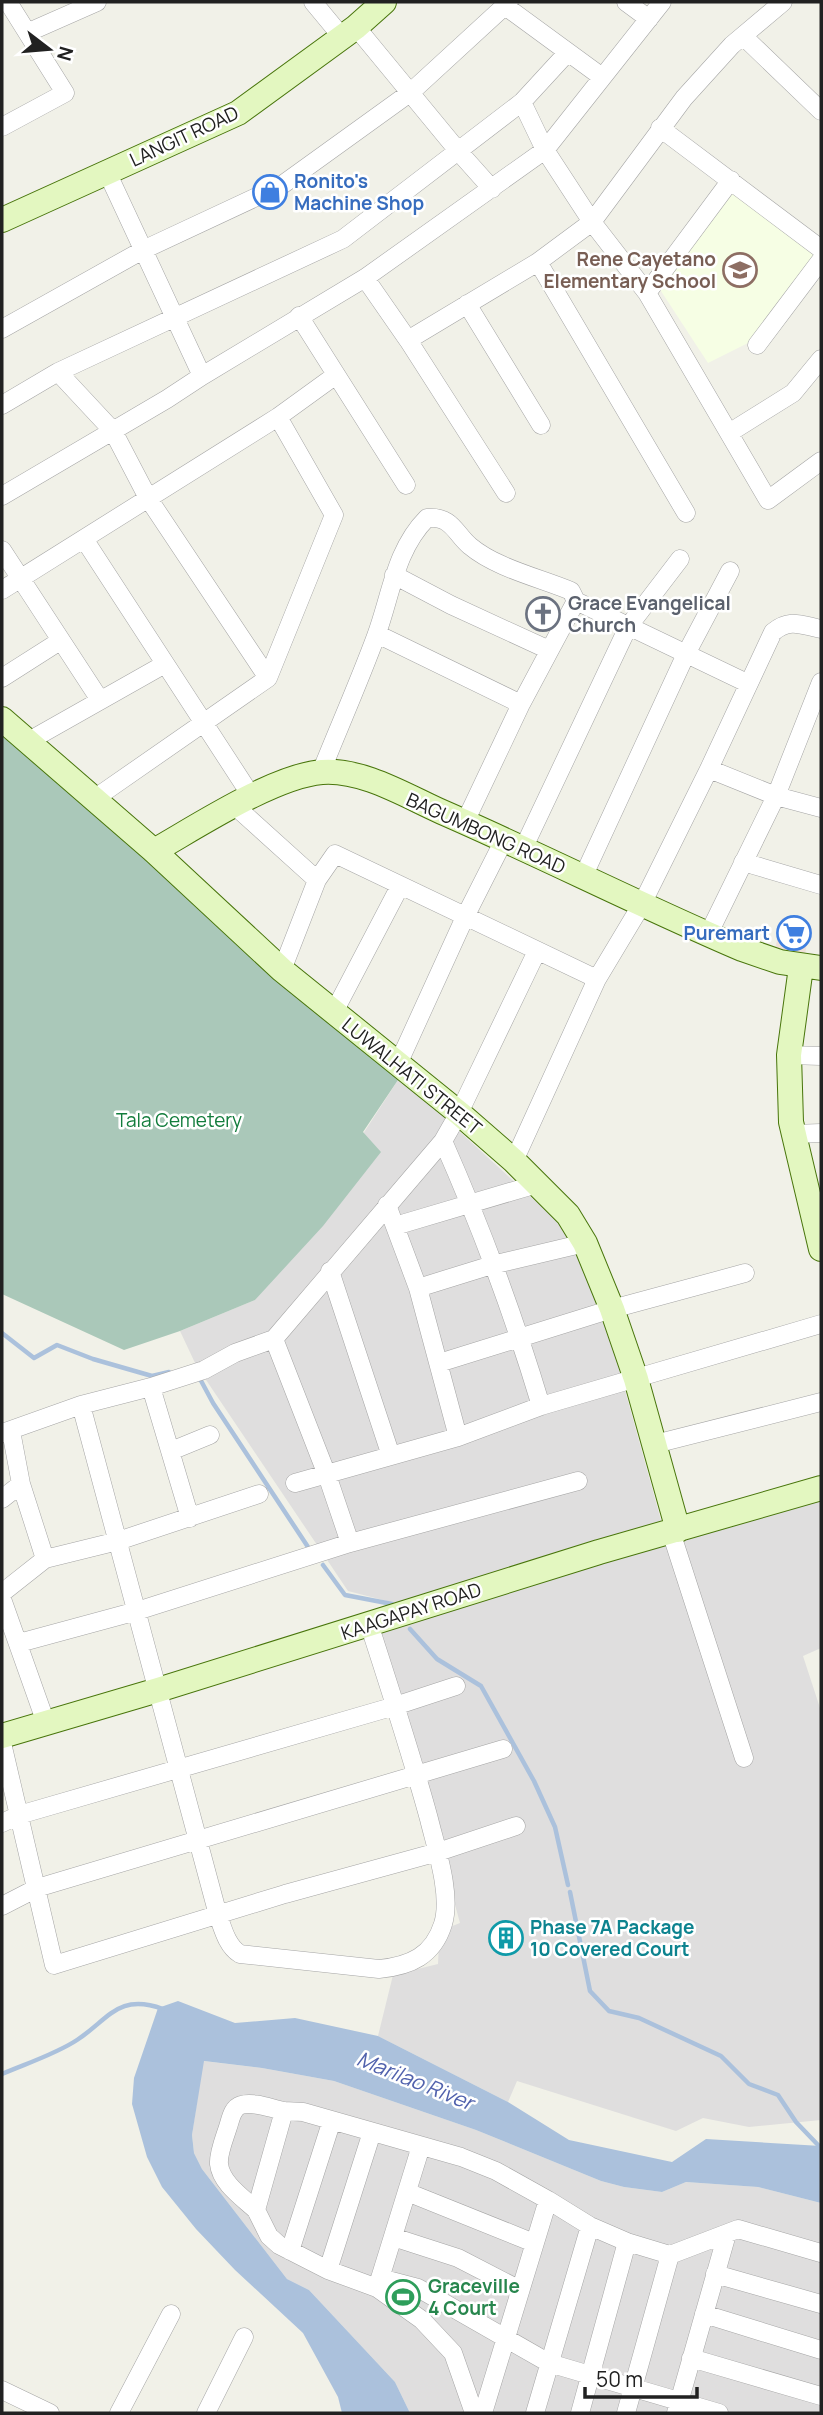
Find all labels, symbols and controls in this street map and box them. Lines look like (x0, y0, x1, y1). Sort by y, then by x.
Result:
north arrow (14, 14, 84, 84)
text: N (51, 44, 80, 64)
street label: LANGIT ROAD (125, 99, 243, 173)
place label: Ronito's Machine Shop (294, 168, 424, 216)
shop icon: Ronito's Machine Shop (251, 173, 289, 211)
place label: Rene Cayetano Elementary School (543, 246, 716, 294)
school or university icon: Rene Cayetano Elementary School (721, 251, 759, 289)
place label: Grace Evangelical Church (568, 590, 731, 638)
church icon: Grace Evangelical Church (524, 595, 562, 633)
street label: BAGUMBONG ROAD (402, 786, 570, 880)
supermarket icon: Puremart (775, 914, 813, 952)
place label: Puremart (684, 920, 770, 946)
street label: LUWALHATI STREET (337, 1012, 488, 1141)
park label: Tala Cemetery (116, 1107, 242, 1133)
street label: KAAGAPAY ROAD (338, 1576, 484, 1646)
place label: Phase 7A Package 10 Covered Court (530, 1914, 694, 1962)
building icon: Phase 7A Package 10 Covered Court (487, 1919, 525, 1957)
water label: Marilao River (353, 2044, 480, 2117)
place label: Graceville 4 Court (428, 2273, 520, 2321)
sports icon: Graceville 4 Court (384, 2278, 422, 2316)
scale bar (585, 2356, 697, 2400)
text: 50 m (596, 2365, 643, 2393)

